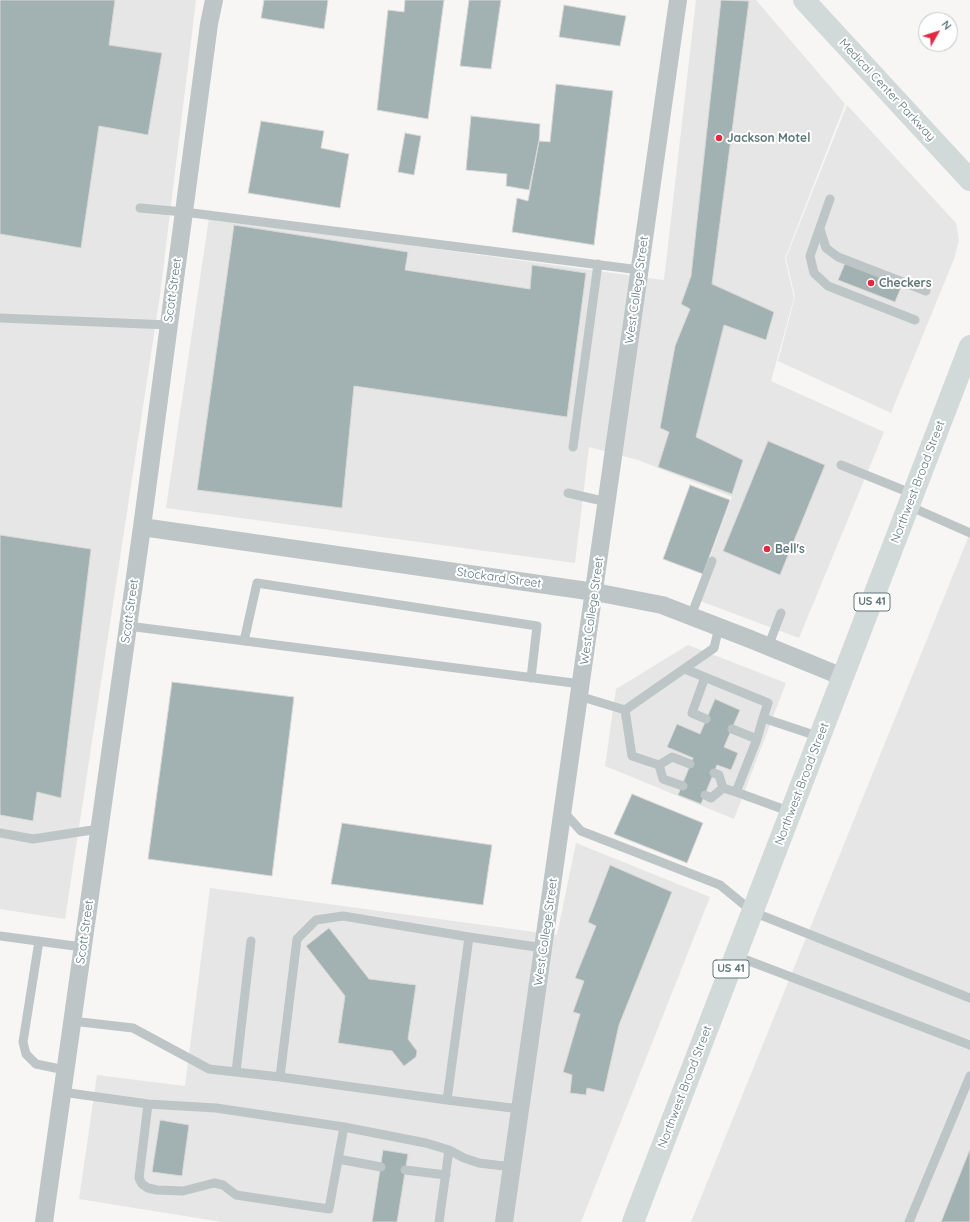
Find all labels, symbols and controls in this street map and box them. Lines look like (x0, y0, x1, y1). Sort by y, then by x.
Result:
north arrow (918, 12, 958, 52)
text: N (939, 18, 955, 33)
street label: Medical Center Parkway (836, 36, 938, 144)
place label: Jackson Motel (727, 131, 810, 145)
marker: Jackson Motel (714, 133, 724, 143)
street label: West College Street (622, 235, 652, 345)
street label: Scott Street (161, 257, 185, 323)
place label: Checkers (879, 276, 932, 290)
marker: Checkers (866, 278, 876, 288)
street label: Northwest Broad Street (888, 419, 948, 545)
place label: Bell's (775, 542, 805, 556)
marker: Bell's (762, 544, 772, 554)
street label: West College Street (577, 556, 607, 666)
street label: Stockard Street (456, 565, 542, 591)
street label: Scott Street (118, 578, 142, 644)
road number: US 41 (854, 593, 890, 611)
street label: Northwest Broad Street (772, 721, 832, 847)
street label: West College Street (531, 877, 561, 987)
street label: Scott Street (73, 899, 97, 965)
road number: US 41 (713, 960, 749, 978)
street label: Northwest Broad Street (655, 1024, 715, 1150)

